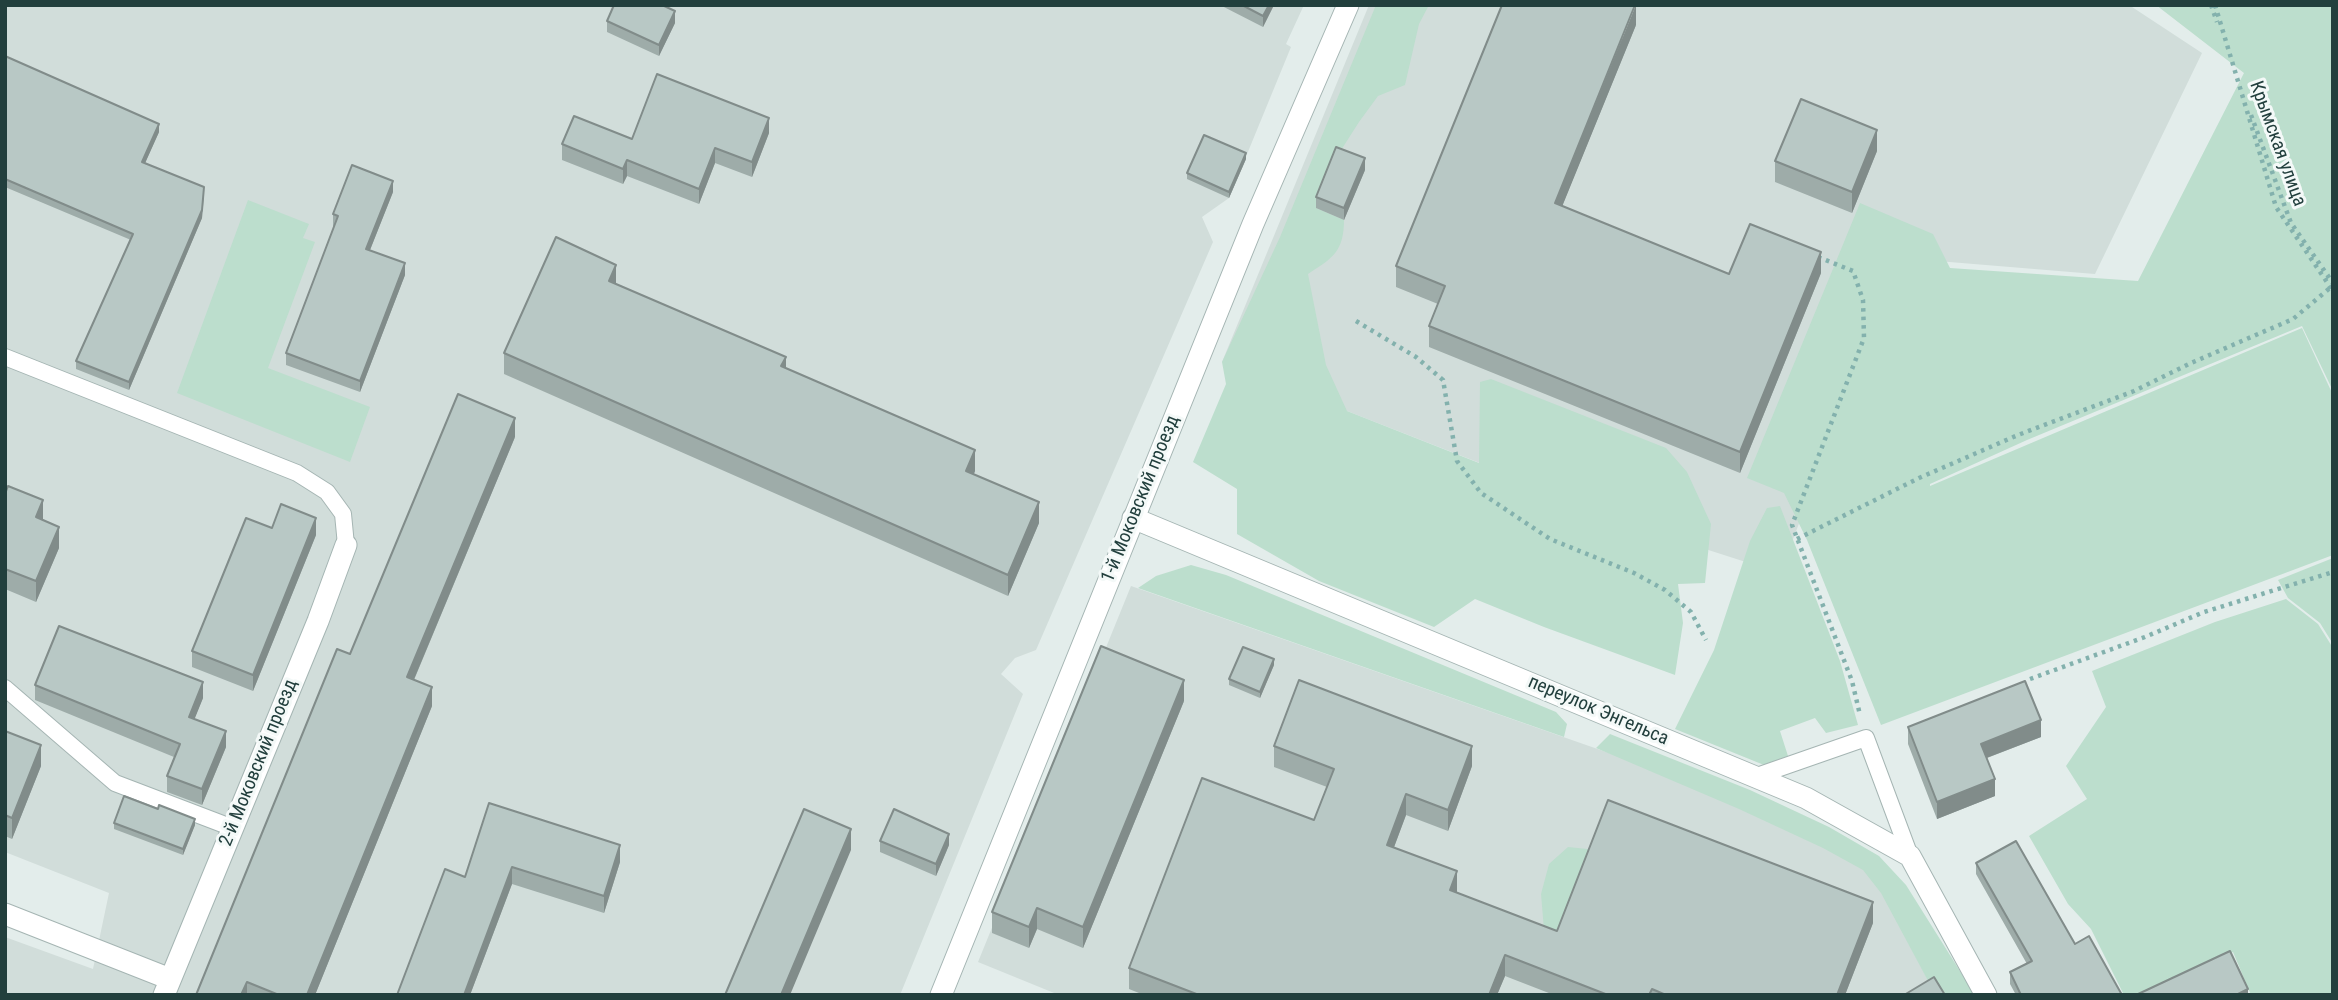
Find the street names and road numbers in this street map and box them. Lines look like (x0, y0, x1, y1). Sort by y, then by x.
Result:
street label: Крымская улица (2244, 78, 2310, 210)
street label: 1-й Моковский проезд (1097, 412, 1185, 586)
street label: переулок Энгельса (1524, 671, 1672, 751)
street label: 2-й Моковский проезд (215, 676, 303, 850)

